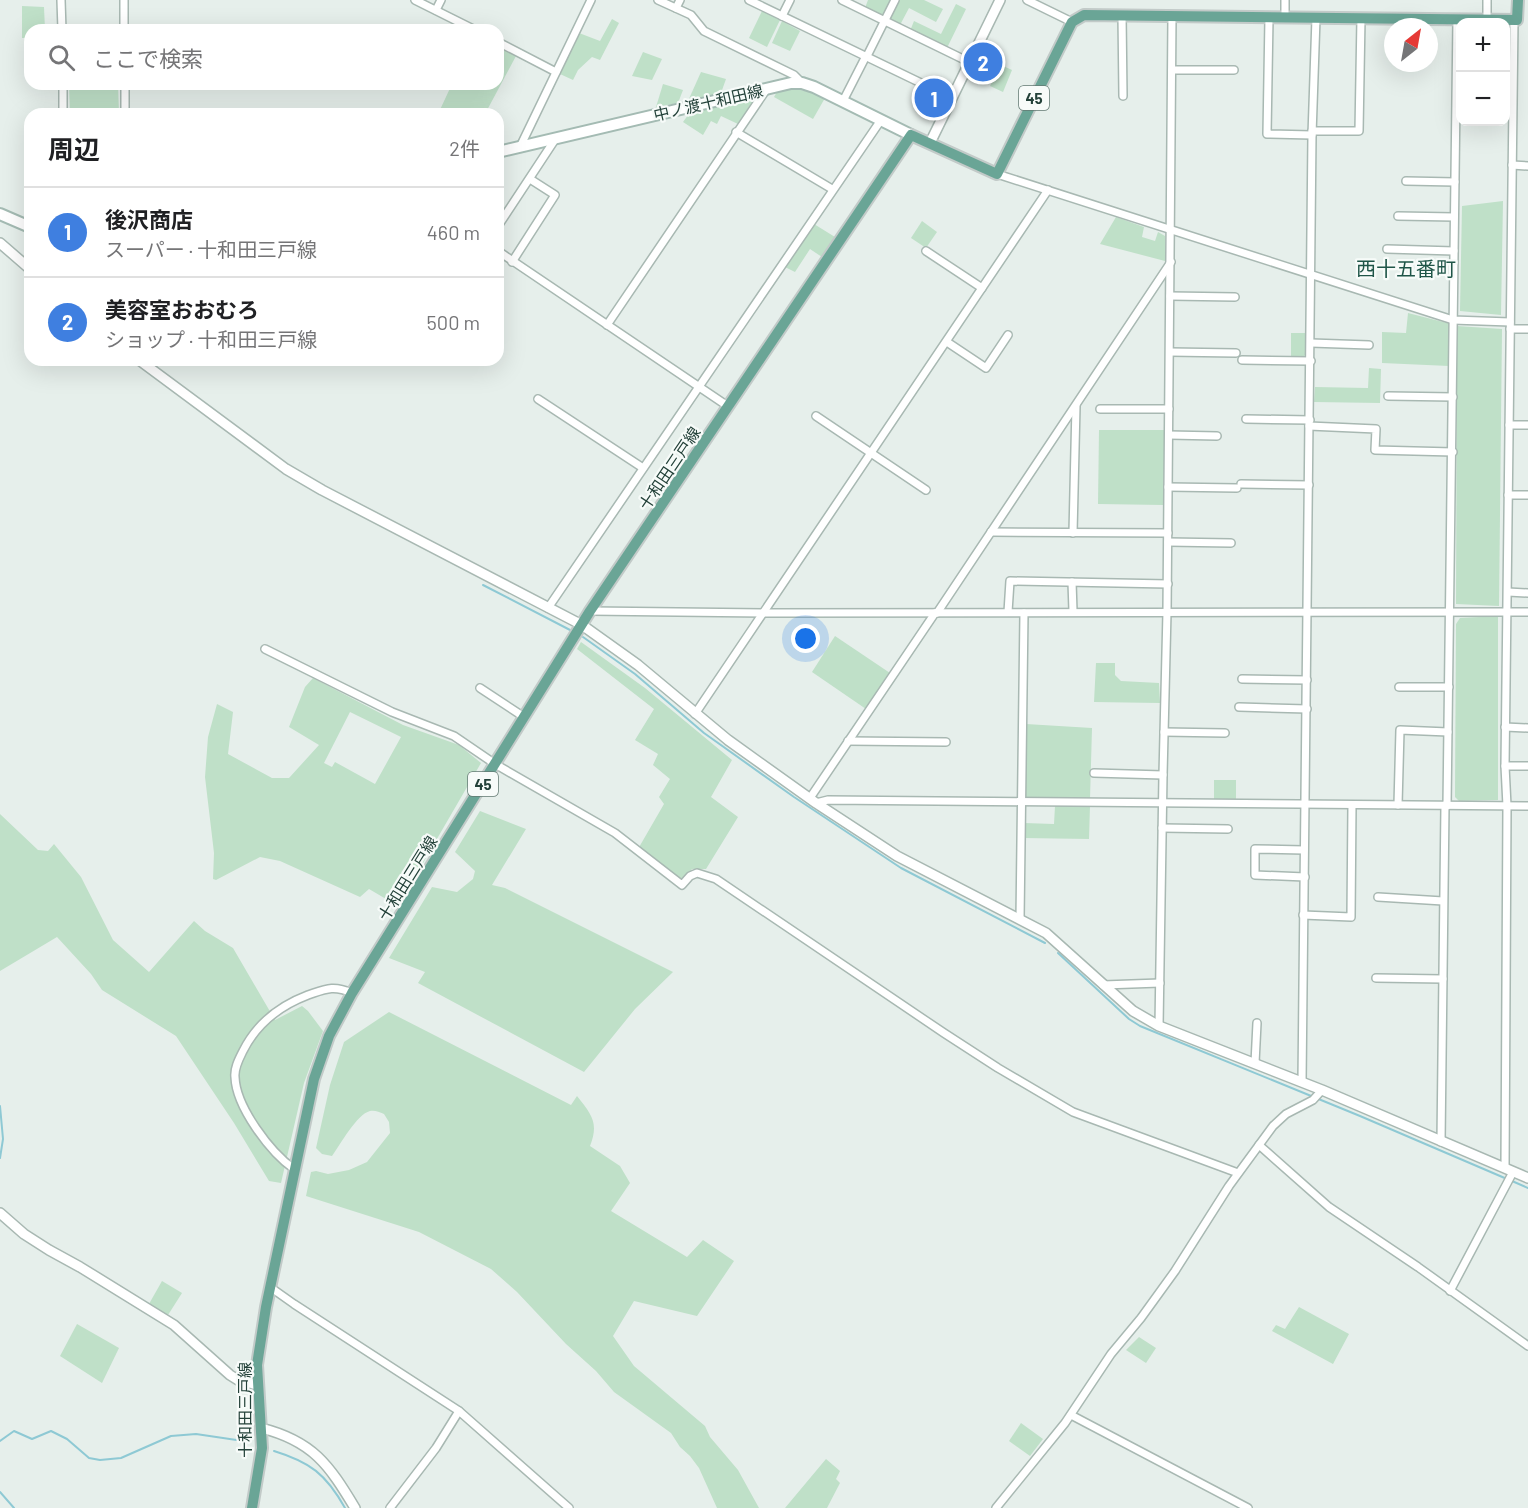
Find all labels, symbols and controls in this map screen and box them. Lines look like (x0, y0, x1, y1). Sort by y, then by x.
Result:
north arrow (1384, 18, 1438, 72)
map controls (1456, 18, 1510, 126)
button: + (1456, 18, 1510, 72)
search box (24, 24, 504, 90)
pin: 2 (964, 40, 1002, 84)
icon: search (45, 41, 78, 74)
text: ここで検索 (93, 45, 203, 71)
button: − (1456, 72, 1510, 126)
pin: 1 (914, 76, 954, 120)
street label: 中ノ渡十和田線 (651, 80, 765, 124)
road number: 45 (1019, 86, 1049, 110)
text: 周辺 (48, 133, 100, 164)
text: 2件 (449, 136, 480, 160)
text: 後沢商店 (105, 206, 193, 232)
text: 1 (64, 220, 71, 244)
text: 460 m (427, 220, 480, 244)
text: スーパー · 十和田三戸線 (105, 237, 317, 261)
district label: 西十五番町 (1356, 256, 1456, 280)
text: 美容室おおむろ (105, 296, 259, 322)
text: 2 (62, 310, 73, 334)
text: 500 m (427, 310, 480, 334)
text: ショップ · 十和田三戸線 (105, 327, 317, 351)
street label: 十和田三戸線 (634, 423, 704, 513)
your location (791, 624, 820, 653)
road number: 45 (468, 772, 498, 796)
street label: 十和田三戸線 (374, 832, 440, 924)
street label: 十和田三戸線 (235, 1362, 254, 1458)

